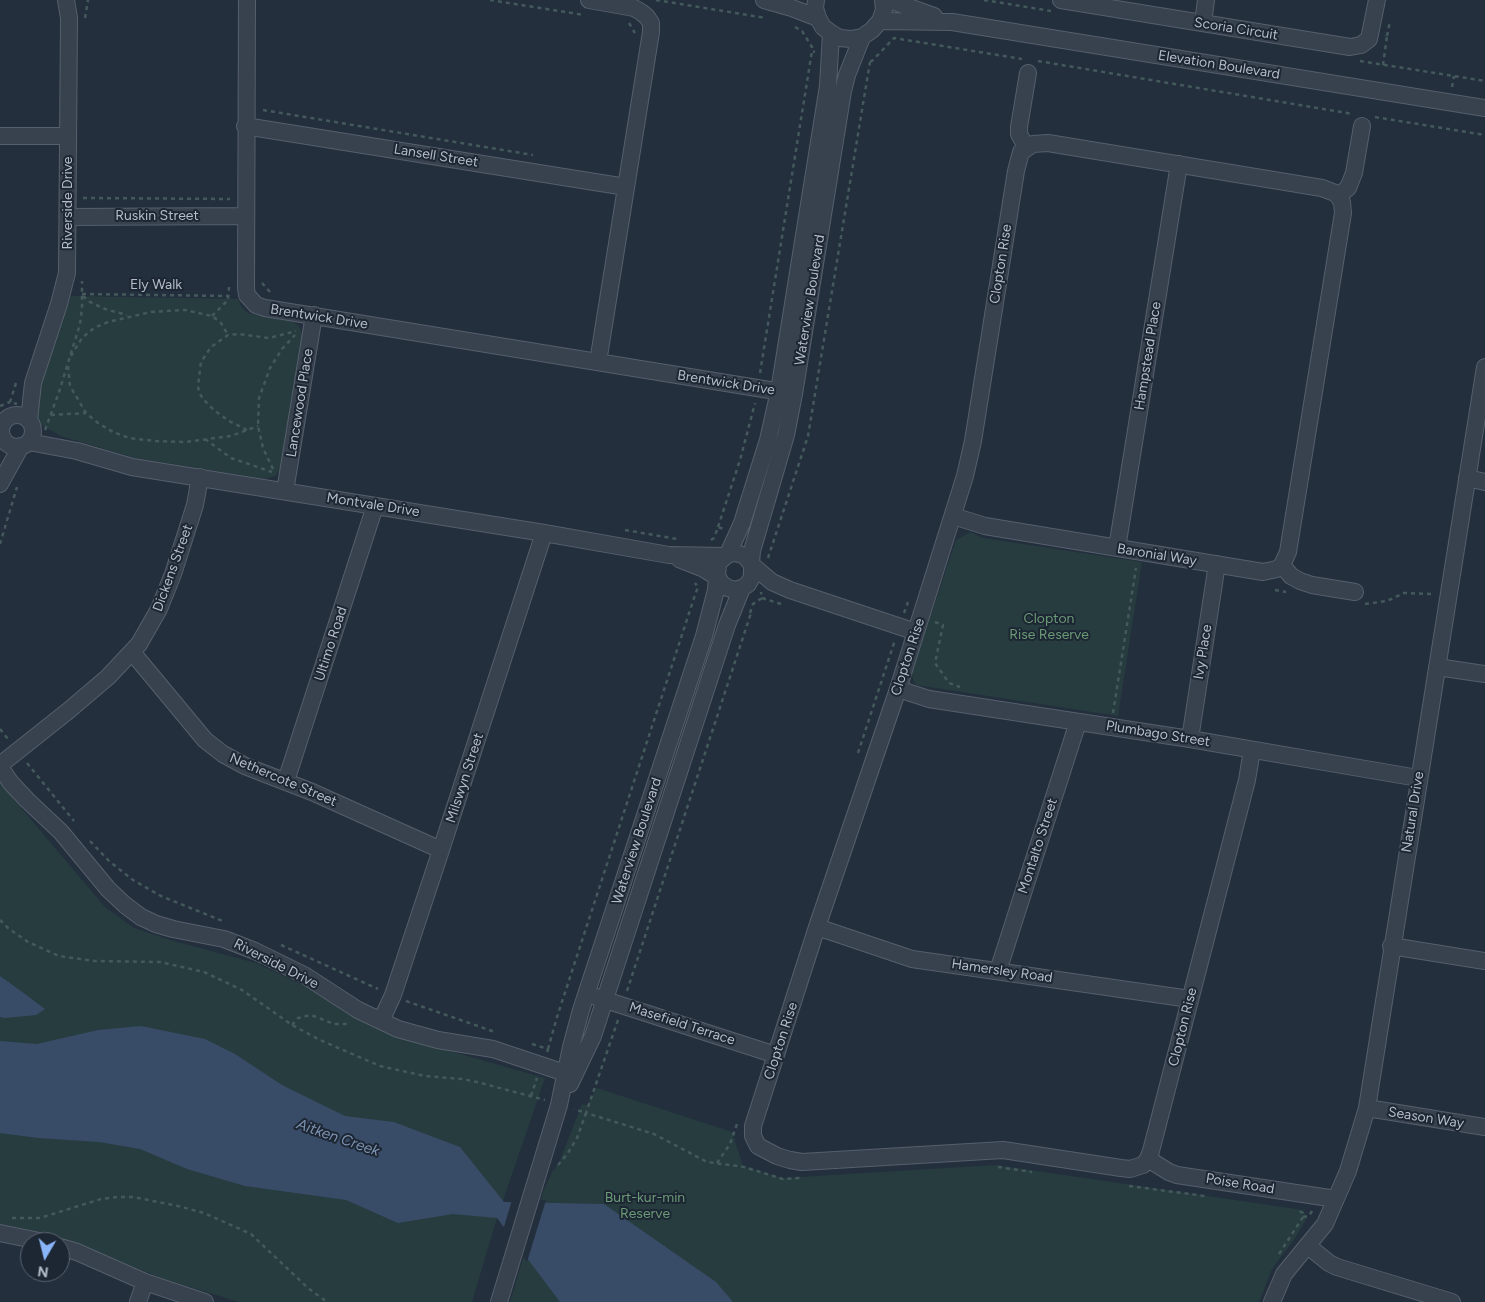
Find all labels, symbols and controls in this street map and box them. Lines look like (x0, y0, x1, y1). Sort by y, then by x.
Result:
street label: Scoria Circuit (1193, 14, 1279, 44)
street label: Elevation Boulevard (1157, 47, 1281, 83)
street label: Lansell Street (393, 141, 479, 171)
street label: Riverside Drive (60, 157, 76, 249)
street label: Ruskin Street (115, 208, 199, 224)
street label: Clopton Rise (986, 223, 1016, 305)
street label: Waterview Boulevard (791, 233, 829, 367)
street label: Ely Walk (130, 277, 182, 293)
street label: Brentwick Drive (269, 301, 369, 333)
street label: Hampstead Place (1131, 301, 1165, 411)
street label: Lancewood Place (283, 348, 317, 458)
street label: Brentwick Drive (676, 367, 776, 399)
street label: Montvale Drive (325, 489, 421, 521)
street label: Dickens Street (149, 522, 197, 614)
street label: Baronial Way (1116, 540, 1198, 570)
street label: Ultimo Road (311, 605, 351, 683)
park label: Clopton Rise Reserve (1009, 611, 1089, 644)
street label: Clopton Rise (888, 616, 928, 698)
street label: Ivy Place (1190, 623, 1216, 681)
street label: Plumbago Street (1105, 717, 1211, 751)
street label: Milswyn Street (443, 731, 487, 825)
street label: Nethercote Street (227, 750, 339, 810)
street label: Natural Drive (1398, 770, 1428, 854)
street label: Waterview Boulevard (609, 776, 665, 906)
street label: Montalto Street (1015, 796, 1061, 896)
street label: Riverside Drive (231, 935, 321, 993)
street label: Hamersley Road (950, 956, 1054, 986)
street label: Clopton Rise (1165, 986, 1201, 1068)
street label: Masefield Terrace (627, 999, 737, 1049)
street label: Clopton Rise (761, 1000, 801, 1082)
street label: Season Way (1387, 1104, 1465, 1132)
water label: Aitken Creek (294, 1115, 382, 1161)
street label: Poise Road (1205, 1170, 1275, 1198)
park label: Burt-kur-min Reserve (605, 1190, 685, 1222)
north arrow (20, 1232, 70, 1282)
text: N (36, 1262, 50, 1281)

